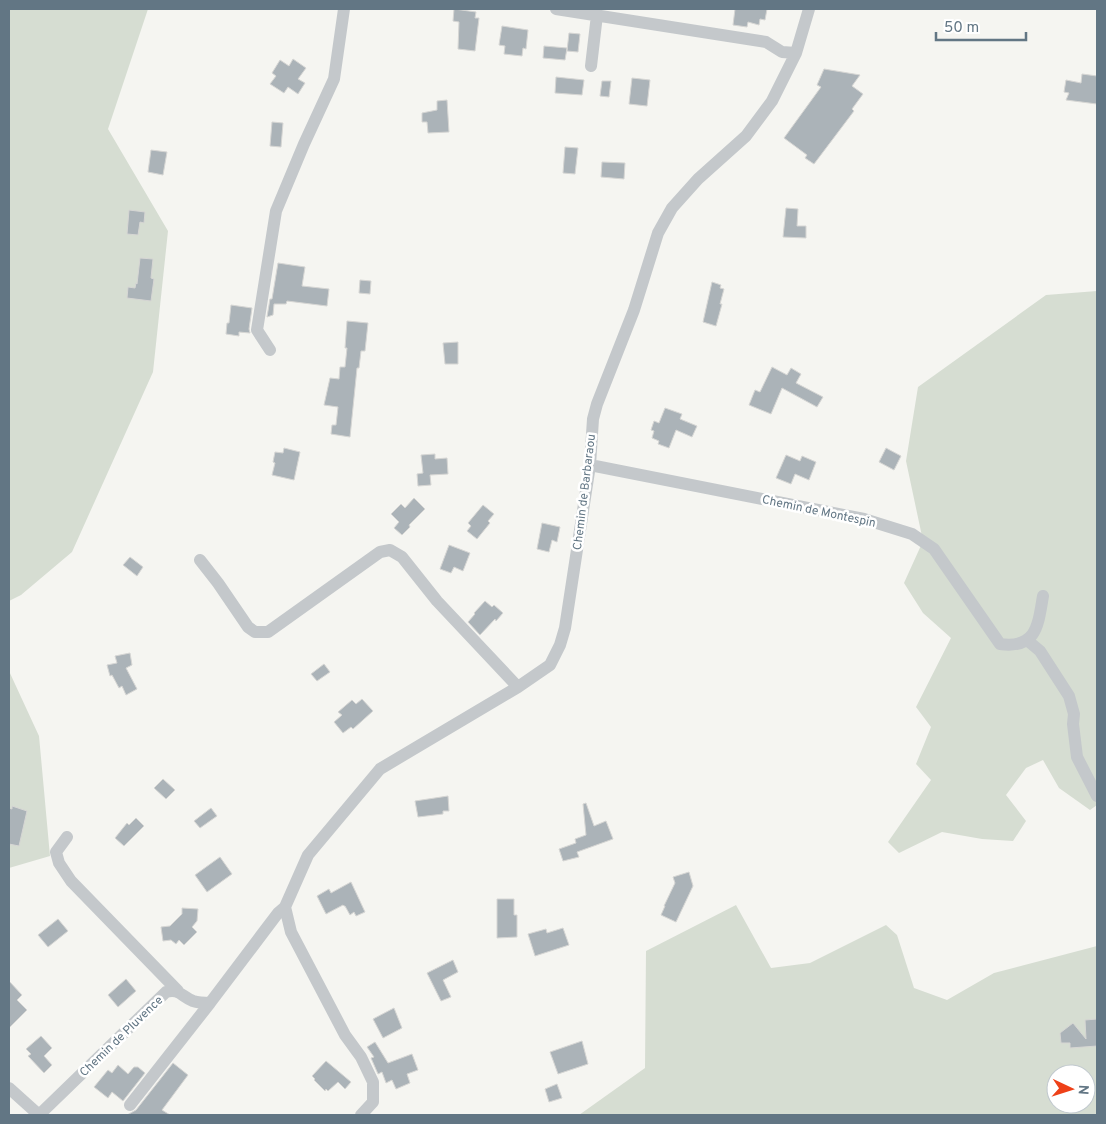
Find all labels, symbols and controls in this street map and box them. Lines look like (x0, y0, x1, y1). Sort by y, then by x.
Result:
scale bar (936, 10, 1026, 42)
text: 50 m (944, 19, 979, 38)
street label: Chemin de Barbaraou (570, 433, 600, 551)
street label: Chemin de Montespin (760, 492, 877, 532)
street label: Chemin de Pluvence (77, 993, 167, 1081)
north arrow (1046, 1064, 1096, 1114)
text: N (1074, 1084, 1091, 1095)

